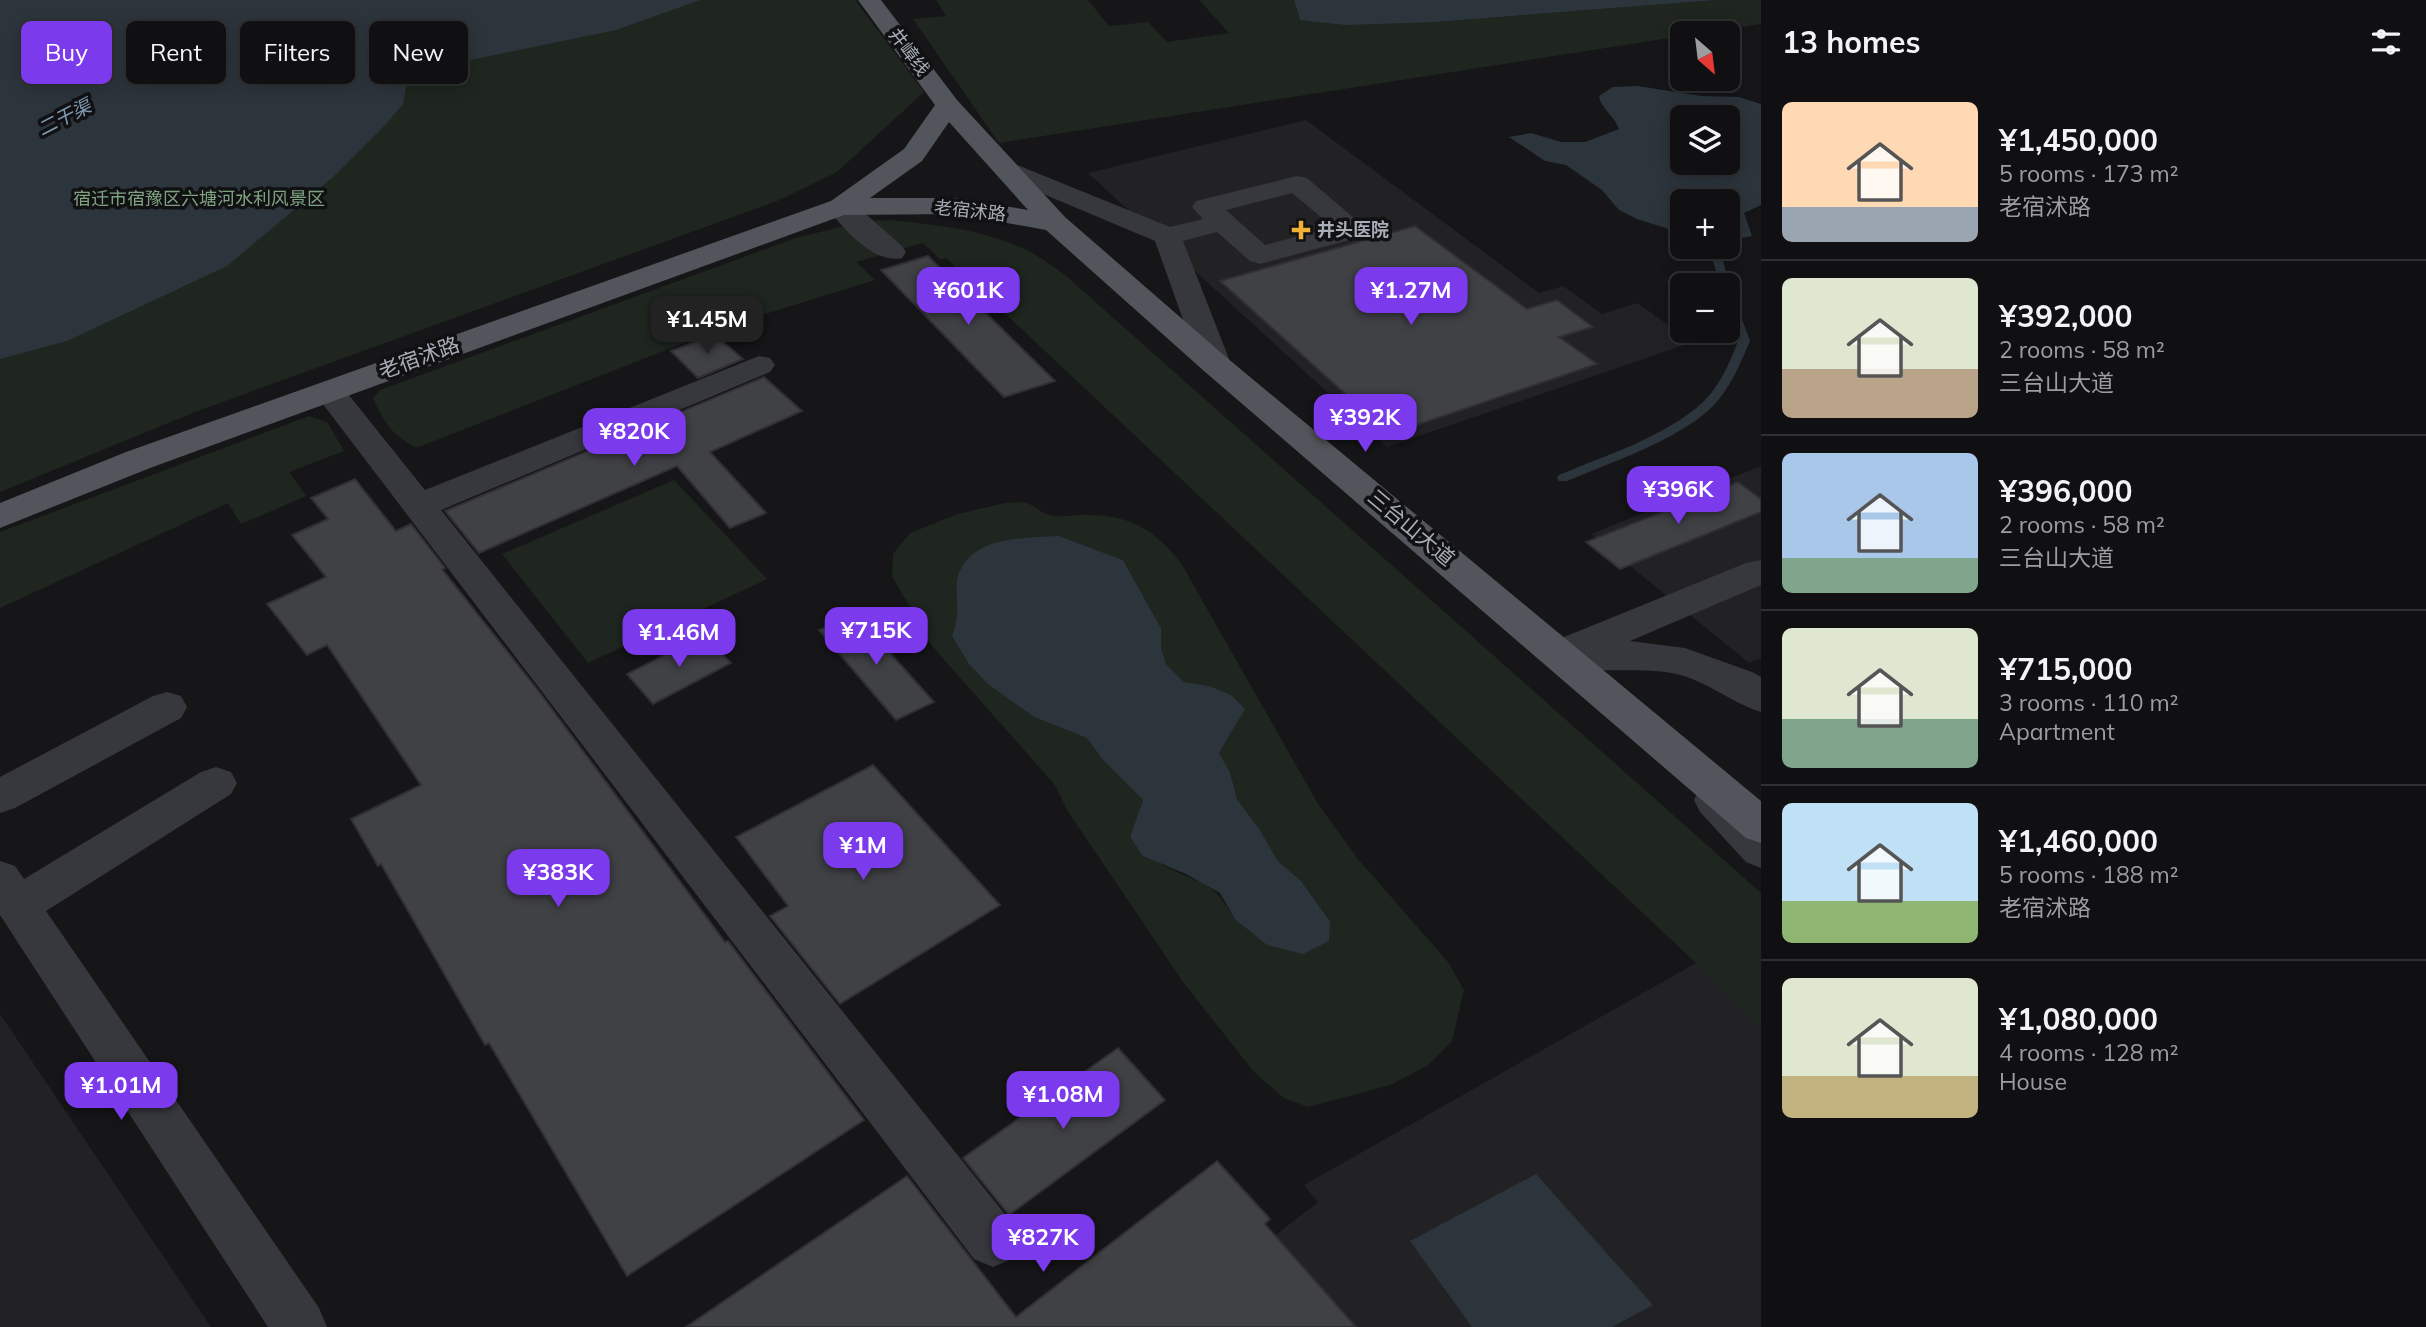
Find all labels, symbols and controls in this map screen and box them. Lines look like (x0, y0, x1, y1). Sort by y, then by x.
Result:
chip: Buy (21, 21, 112, 84)
chip: Rent (126, 21, 226, 84)
chip: Filters (240, 21, 355, 84)
chip: New (369, 21, 468, 84)
north arrow (1670, 21, 1740, 91)
map controls (1670, 21, 1740, 343)
street label: 井嶂线 (884, 23, 935, 80)
text: 13 homes (1782, 23, 1921, 61)
icon: filters (2367, 23, 2405, 61)
water label: 二干渠 (33, 92, 98, 141)
button: layers (1670, 105, 1740, 175)
text: ¥1,450,000 (1999, 121, 2158, 159)
icon: home (1838, 130, 1922, 214)
text: 5 rooms · 173 m² (1999, 159, 2179, 188)
park label: 宿迁市宿豫区六塘河水利风景区 (73, 187, 325, 210)
button: + (1670, 189, 1740, 259)
text: 老宿沭路 (1999, 192, 2091, 221)
street label: 老宿沭路 (933, 195, 1007, 226)
place label: 井头医院 (1317, 218, 1389, 241)
marker: 井头医院 (1291, 220, 1311, 240)
pin: ¥601K (919, 268, 1017, 327)
pin: ¥1.27M (1354, 268, 1468, 327)
button: − (1670, 273, 1740, 343)
text: ¥601K (933, 275, 1003, 304)
text: ¥1.27M (1371, 275, 1451, 304)
pin: ¥1.45M (650, 296, 764, 356)
text: ¥392,000 (1999, 297, 2132, 335)
text: ¥1.45M (667, 304, 747, 333)
icon: home (1838, 306, 1922, 390)
street label: 老宿沭路 (375, 330, 463, 384)
text: 2 rooms · 58 m² (1999, 335, 2165, 364)
text: 三台山大道 (1999, 368, 2114, 397)
pin: ¥392K (1316, 394, 1414, 454)
text: ¥392K (1330, 402, 1400, 431)
pin: ¥820K (585, 408, 683, 468)
text: ¥820K (599, 416, 669, 445)
pin: ¥396K (1629, 466, 1727, 526)
text: ¥396,000 (1999, 472, 2132, 510)
text: ¥396K (1643, 474, 1713, 503)
icon: home (1838, 481, 1922, 565)
street label: 三台山大道 (1363, 484, 1460, 571)
text: 2 rooms · 58 m² (1999, 510, 2165, 539)
text: 三台山大道 (1999, 543, 2114, 572)
pin: ¥715K (827, 608, 925, 667)
pin: ¥1.46M (622, 610, 736, 669)
text: ¥715K (841, 615, 911, 644)
text: ¥1.46M (639, 617, 719, 646)
text: ¥715,000 (1999, 650, 2132, 688)
icon: home (1838, 656, 1922, 740)
text: 3 rooms · 110 m² (1999, 688, 2179, 717)
text: Apartment (1999, 717, 2115, 746)
pin: ¥1M (829, 822, 897, 882)
text: ¥1,460,000 (1999, 822, 2158, 860)
text: ¥1M (839, 830, 887, 859)
icon: home (1838, 831, 1922, 915)
pin: ¥383K (509, 850, 607, 909)
text: ¥383K (523, 857, 593, 886)
text: 5 rooms · 188 m² (1999, 860, 2179, 889)
text: 老宿沭路 (1999, 893, 2091, 922)
text: ¥1,080,000 (1999, 1000, 2158, 1038)
icon: home (1838, 1006, 1922, 1090)
text: 4 rooms · 128 m² (1999, 1038, 2179, 1067)
pin: ¥1.01M (64, 1062, 178, 1122)
text: House (1999, 1067, 2067, 1096)
text: ¥1.01M (81, 1070, 161, 1099)
pin: ¥1.08M (1006, 1072, 1120, 1131)
text: ¥1.08M (1023, 1079, 1103, 1108)
pin: ¥827K (994, 1214, 1092, 1274)
text: ¥827K (1008, 1222, 1078, 1251)

